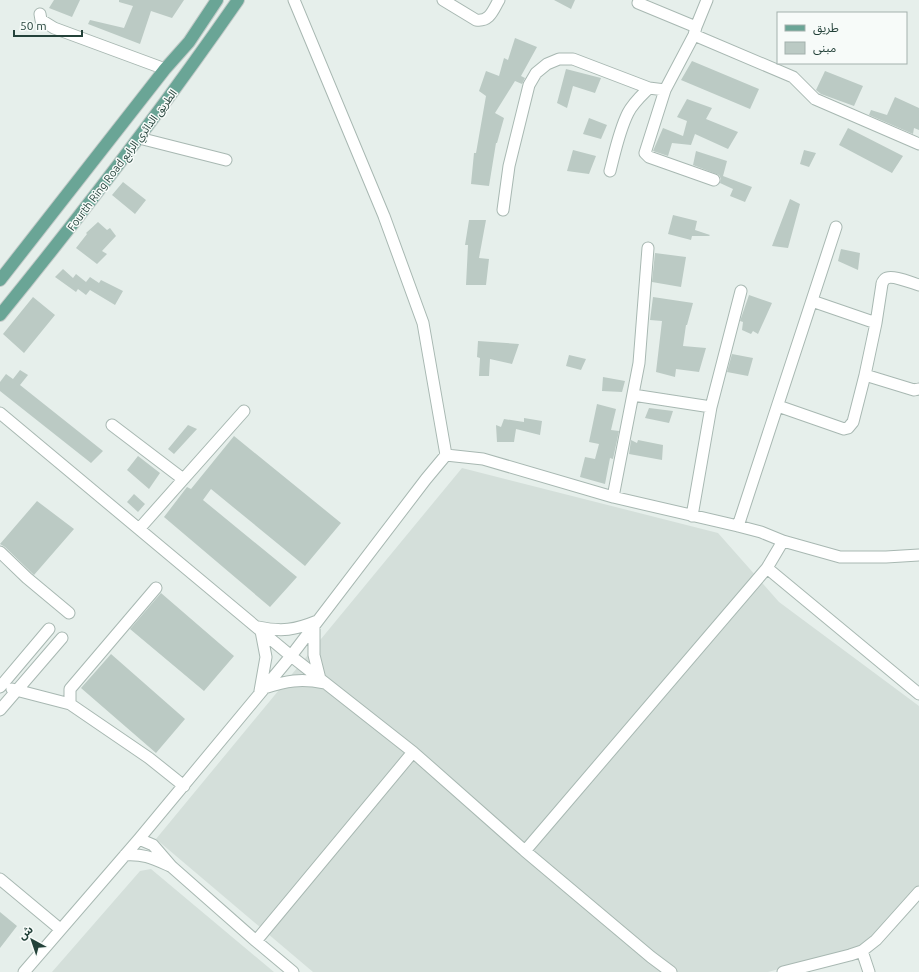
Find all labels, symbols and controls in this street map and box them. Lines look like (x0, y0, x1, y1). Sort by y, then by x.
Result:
scale bar (14, 12, 82, 38)
legend (777, 12, 907, 64)
text: 50 m (20, 19, 47, 32)
text: طريق (813, 21, 839, 36)
text: مبنى (813, 41, 836, 55)
street label: Fourth Ring Road الطريق الدائري الرابع (65, 87, 182, 235)
north arrow (12, 920, 52, 960)
text: ش (16, 923, 36, 943)

